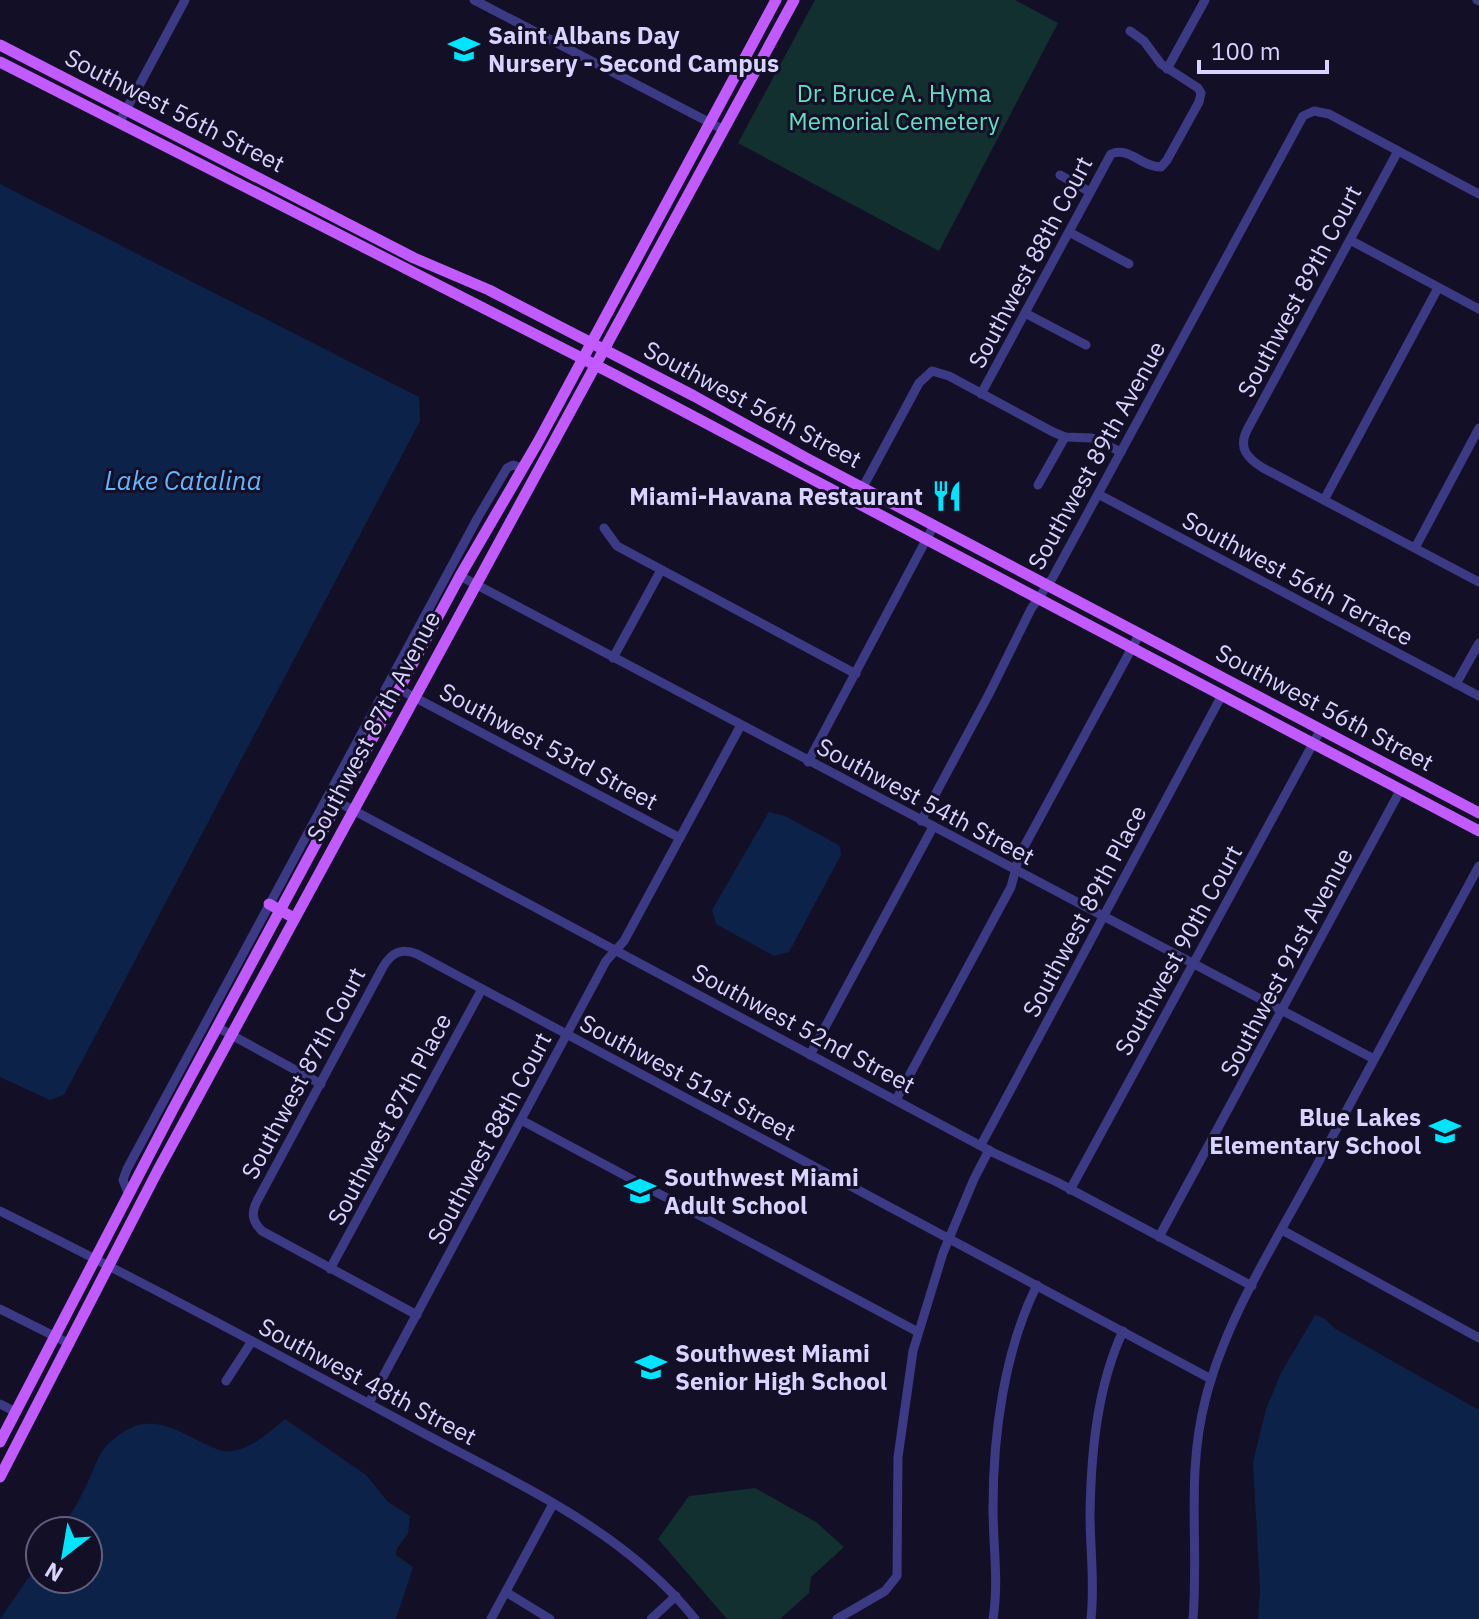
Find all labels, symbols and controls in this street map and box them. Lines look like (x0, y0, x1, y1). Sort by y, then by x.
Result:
place label: Saint Albans Day Nursery - Second Campus (488, 19, 779, 79)
scale bar (1199, 24, 1327, 74)
school or university icon: Saint Albans Day Nursery - Second Campus (447, 32, 481, 66)
text: 100 m (1211, 35, 1281, 67)
street label: Southwest 56th Street (60, 41, 290, 179)
park label: Dr. Bruce A. Hyma Memorial Cemetery (788, 77, 1000, 137)
street label: Southwest 88th Court (961, 150, 1099, 374)
street label: Southwest 89th Court (1230, 179, 1368, 403)
street label: Southwest 56th Street (638, 333, 868, 475)
street label: Southwest 89th Avenue (1020, 335, 1172, 575)
water label: Lake Catalina (104, 463, 262, 497)
restaurant icon: Miami-Havana Restaurant (930, 479, 964, 513)
place label: Miami-Havana Restaurant (629, 480, 923, 512)
street label: Southwest 56th Terrace (1177, 503, 1419, 653)
street label: Southwest 87th Avenue (299, 605, 447, 847)
street label: Southwest 56th Street (1210, 636, 1440, 778)
street label: Southwest 53rd Street (434, 675, 664, 817)
street label: Southwest 54th Street (811, 730, 1041, 872)
street label: Southwest 89th Place (1015, 799, 1153, 1023)
street label: Southwest 90th Court (1107, 839, 1249, 1061)
street label: Southwest 91st Avenue (1212, 842, 1360, 1082)
street label: Southwest 52nd Street (687, 956, 921, 1100)
street label: Southwest 87th Court (234, 961, 372, 1185)
street label: Southwest 51st Street (574, 1006, 802, 1148)
street label: Southwest 87th Place (320, 1007, 458, 1231)
street label: Southwest 88th Court (420, 1026, 558, 1250)
place label: Blue Lakes Elementary School (1209, 1101, 1421, 1161)
school or university icon: Blue Lakes Elementary School (1428, 1114, 1462, 1148)
place label: Southwest Miami Adult School (664, 1161, 859, 1221)
school or university icon: Southwest Miami Adult School (623, 1174, 657, 1208)
street label: Southwest 48th Street (253, 1310, 483, 1452)
place label: Southwest Miami Senior High School (675, 1337, 887, 1397)
school or university icon: Southwest Miami Senior High School (634, 1350, 668, 1384)
north arrow (24, 1515, 104, 1595)
text: N (39, 1556, 68, 1589)

